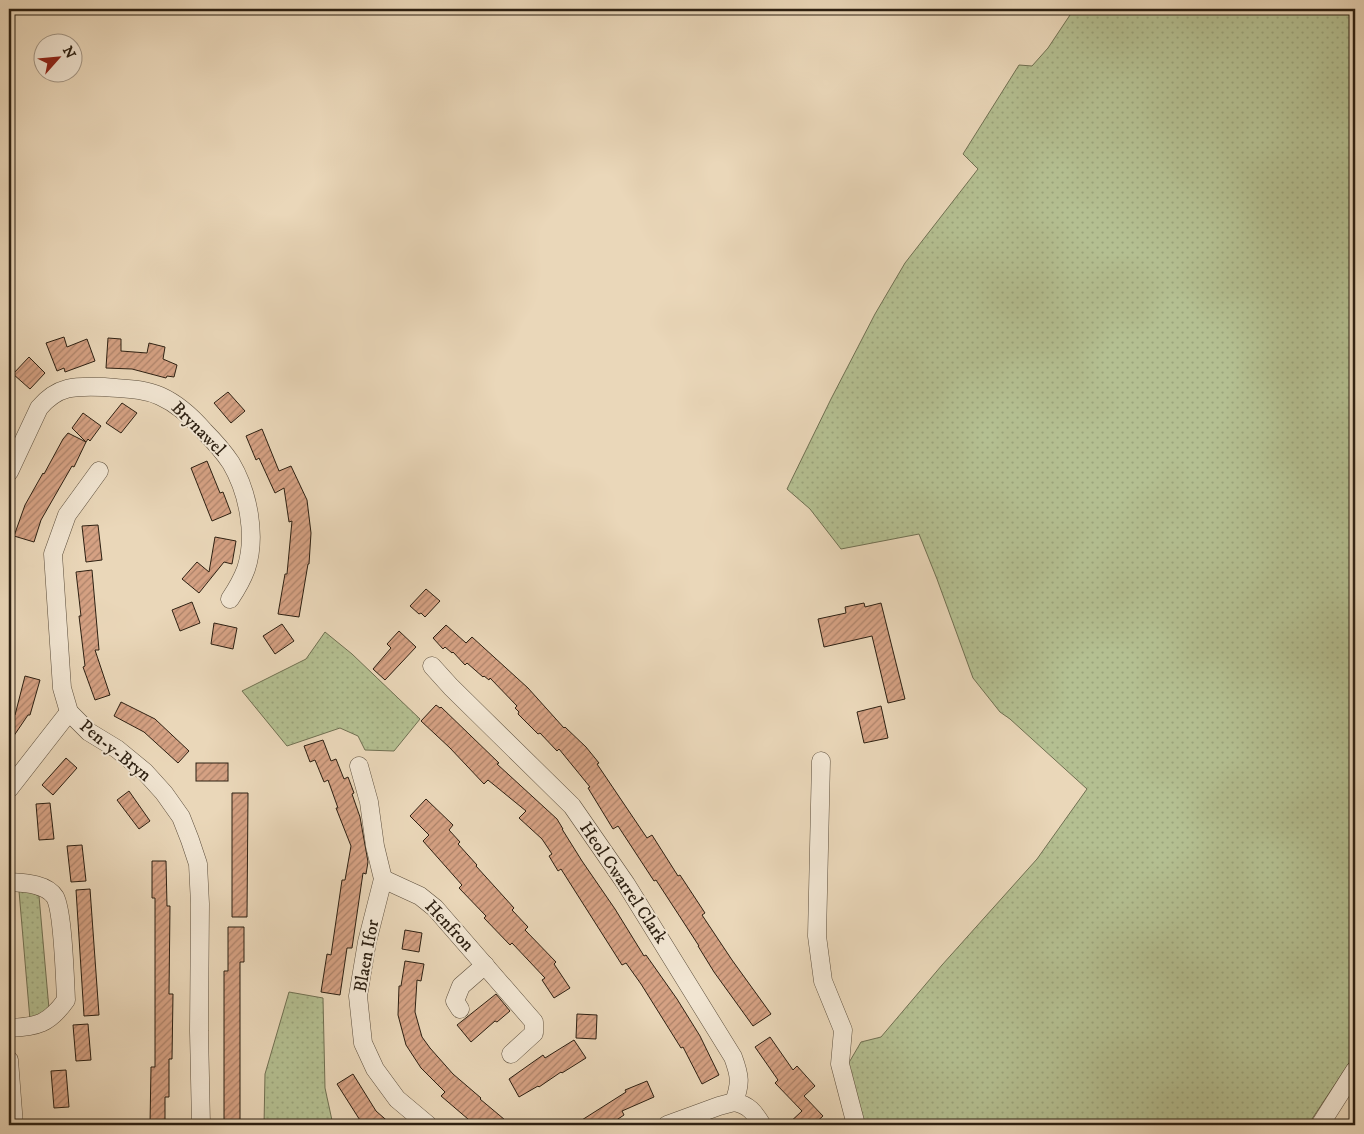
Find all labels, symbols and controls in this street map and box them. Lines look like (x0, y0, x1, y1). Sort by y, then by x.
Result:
north arrow (32, 32, 82, 82)
text: N (58, 43, 80, 62)
street label: Brynawel (166, 397, 230, 461)
street label: Pen-y-Bryn (75, 715, 156, 787)
street label: Heol Cwarrel Clark (574, 818, 672, 948)
street label: Henfron (420, 896, 479, 957)
street label: Blaen Ifor (350, 918, 384, 994)

